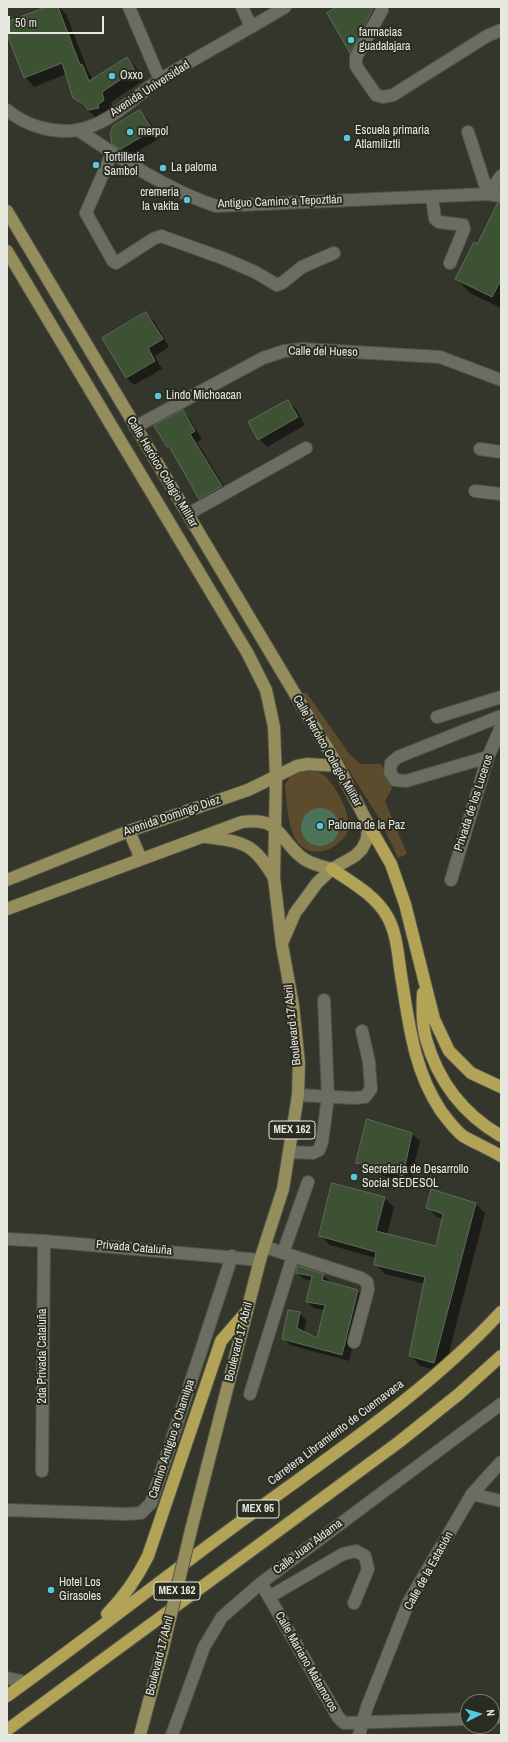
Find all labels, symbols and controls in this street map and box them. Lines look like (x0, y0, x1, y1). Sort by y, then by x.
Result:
scale bar (10, 8, 106, 34)
text: 50 m (15, 15, 37, 31)
place label: farmacias guadalajara (359, 26, 410, 54)
marker: farmacias guadalajara (346, 35, 356, 45)
street label: Avenida Universidad (108, 58, 192, 120)
place label: Oxxo (120, 69, 143, 83)
marker: Oxxo (107, 71, 117, 81)
place label: Escuela primaria Atlamiliztli (355, 124, 429, 152)
place label: merpol (138, 125, 168, 139)
marker: merpol (125, 127, 135, 137)
marker: Escuela primaria Atlamiliztli (342, 133, 352, 143)
place label: Tortillería Sambol (104, 151, 144, 179)
marker: Tortillería Sambol (91, 160, 101, 170)
place label: La paloma (171, 161, 217, 175)
marker: La paloma (158, 163, 168, 173)
place label: cremeria la vakita (140, 186, 179, 214)
street label: Antiguo Camino a Tepoztlán (218, 193, 342, 211)
marker: cremeria la vakita (182, 195, 192, 205)
street label: Calle del Hueso (288, 344, 358, 360)
place label: Lindo Michoacan (166, 389, 241, 403)
marker: Lindo Michoacan (153, 391, 163, 401)
street label: Calle Heróico Colegio Militar (123, 414, 201, 530)
street label: Calle Heróico Colegio Militar (289, 693, 365, 809)
street label: Privada de los Luceros (452, 753, 496, 853)
street label: Avenida Domingo Diez (122, 793, 222, 839)
place label: Paloma de la Paz (328, 819, 405, 833)
marker: Paloma de la Paz (315, 821, 325, 831)
street label: Boulevard 17 Abril (282, 984, 304, 1066)
road number: MEX 162 (269, 1121, 315, 1139)
place label: Secretaría de Desarrollo Social SEDESOL (362, 1163, 469, 1191)
marker: Secretaría de Desarrollo Social SEDESOL (349, 1172, 359, 1182)
street label: Privada Cataluña (96, 1238, 172, 1258)
street label: Boulevard 17 Abril (222, 1301, 256, 1383)
street label: 2da Privada Cataluña (36, 1308, 50, 1404)
street label: Carretera Libramiento de Cuernavaca (265, 1377, 407, 1489)
street label: Camino Antiguo a Chamilpa (146, 1378, 198, 1500)
road number: MEX 95 (237, 1500, 279, 1518)
street label: Calle Juan Aldama (271, 1516, 345, 1578)
street label: Calle de la Estación (401, 1529, 457, 1613)
place label: Hotel Los Girasoles (59, 1576, 101, 1604)
road number: MEX 162 (154, 1582, 200, 1600)
marker: Hotel Los Girasoles (46, 1585, 56, 1595)
street label: Calle Mariano Matamoros (271, 1609, 341, 1715)
street label: Boulevard 17 Abril (143, 1615, 177, 1697)
north arrow (460, 1694, 500, 1734)
text: N (484, 1709, 498, 1717)

